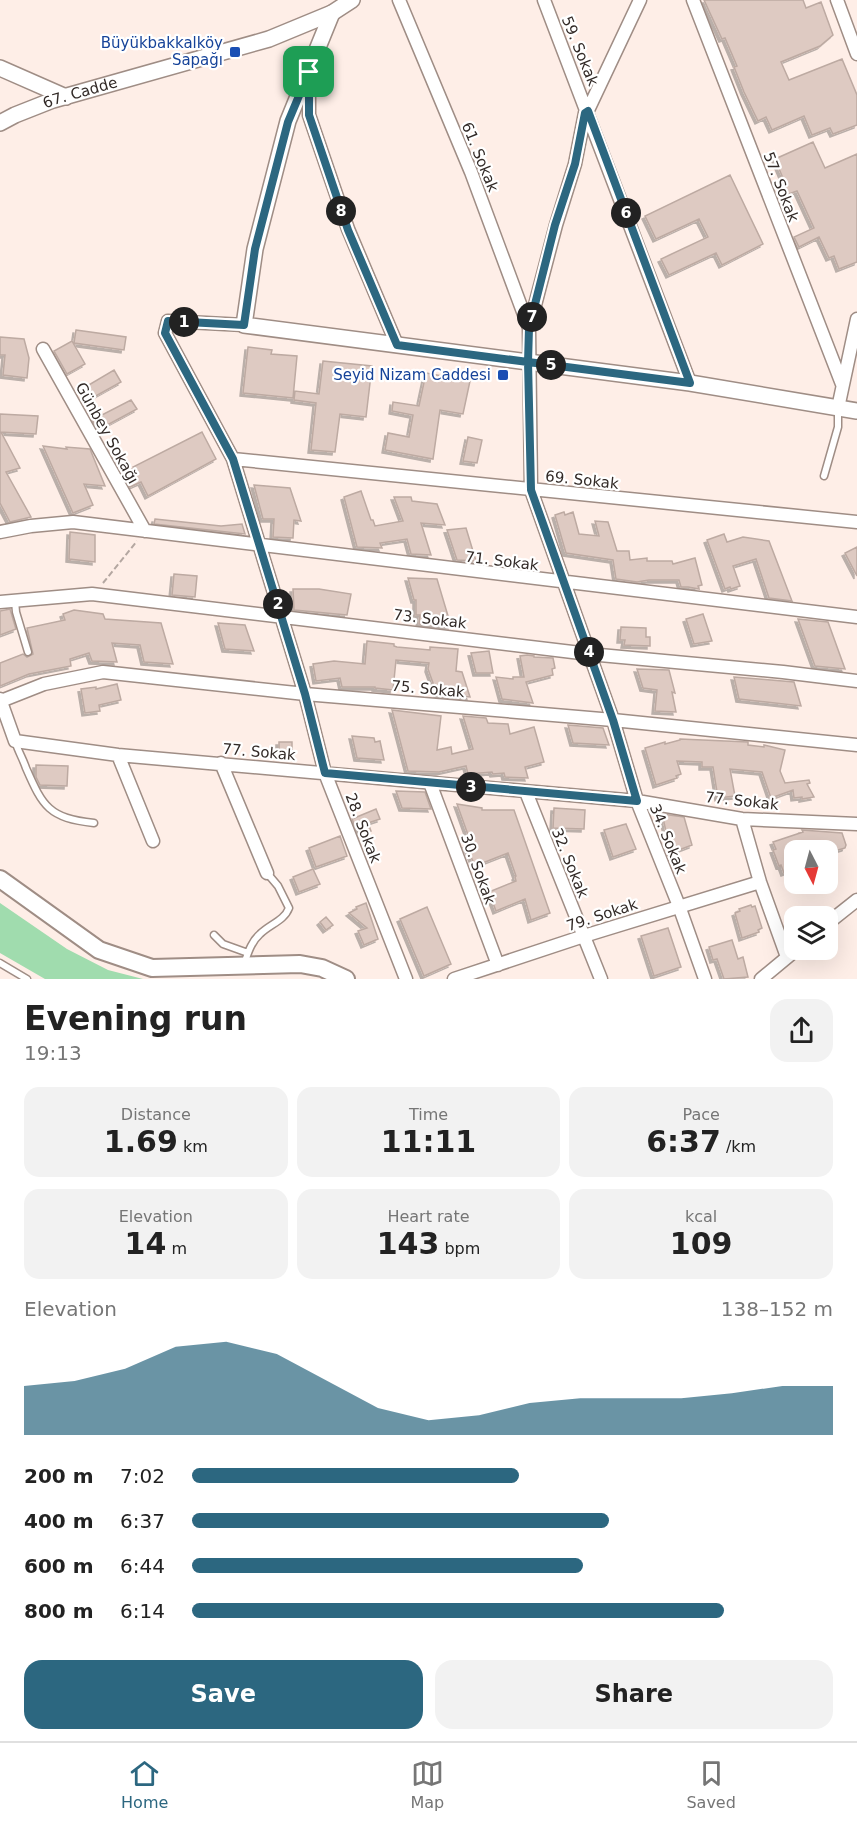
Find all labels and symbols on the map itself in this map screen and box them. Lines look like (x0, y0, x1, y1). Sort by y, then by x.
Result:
street label: 59. Sokak (558, 13, 602, 89)
place label: Büyükbakkalköy Sapağı (101, 34, 223, 69)
marker: Büyükbakkalköy Sapağı (228, 45, 242, 59)
pin (283, 46, 334, 97)
street label: 67. Cadde (40, 73, 119, 112)
street label: 61. Sokak (458, 119, 502, 195)
street label: 57. Sokak (759, 149, 803, 225)
pin: 8 (326, 196, 356, 226)
pin: 6 (611, 198, 641, 228)
pin: 7 (517, 302, 547, 332)
pin: 1 (169, 307, 199, 337)
pin: 5 (536, 350, 566, 380)
place label: Seyid Nizam Caddesi (333, 366, 491, 384)
marker: Seyid Nizam Caddesi (496, 368, 510, 382)
street label: Günbey Sokağı (72, 379, 142, 487)
street label: 69. Sokak (544, 467, 620, 493)
street label: 71. Sokak (464, 548, 540, 574)
pin: 2 (263, 589, 293, 619)
street label: 73. Sokak (392, 606, 468, 632)
pin: 4 (574, 637, 604, 667)
street label: 75. Sokak (391, 677, 466, 701)
street label: 77. Sokak (222, 740, 297, 764)
pin: 3 (456, 772, 486, 802)
street label: 77. Sokak (704, 788, 780, 814)
street label: 28. Sokak (341, 790, 385, 866)
street label: 34. Sokak (646, 801, 690, 877)
street label: 32. Sokak (548, 825, 592, 901)
street label: 30. Sokak (457, 831, 499, 907)
north arrow (784, 840, 838, 894)
street label: 79. Sokak (564, 895, 640, 935)

